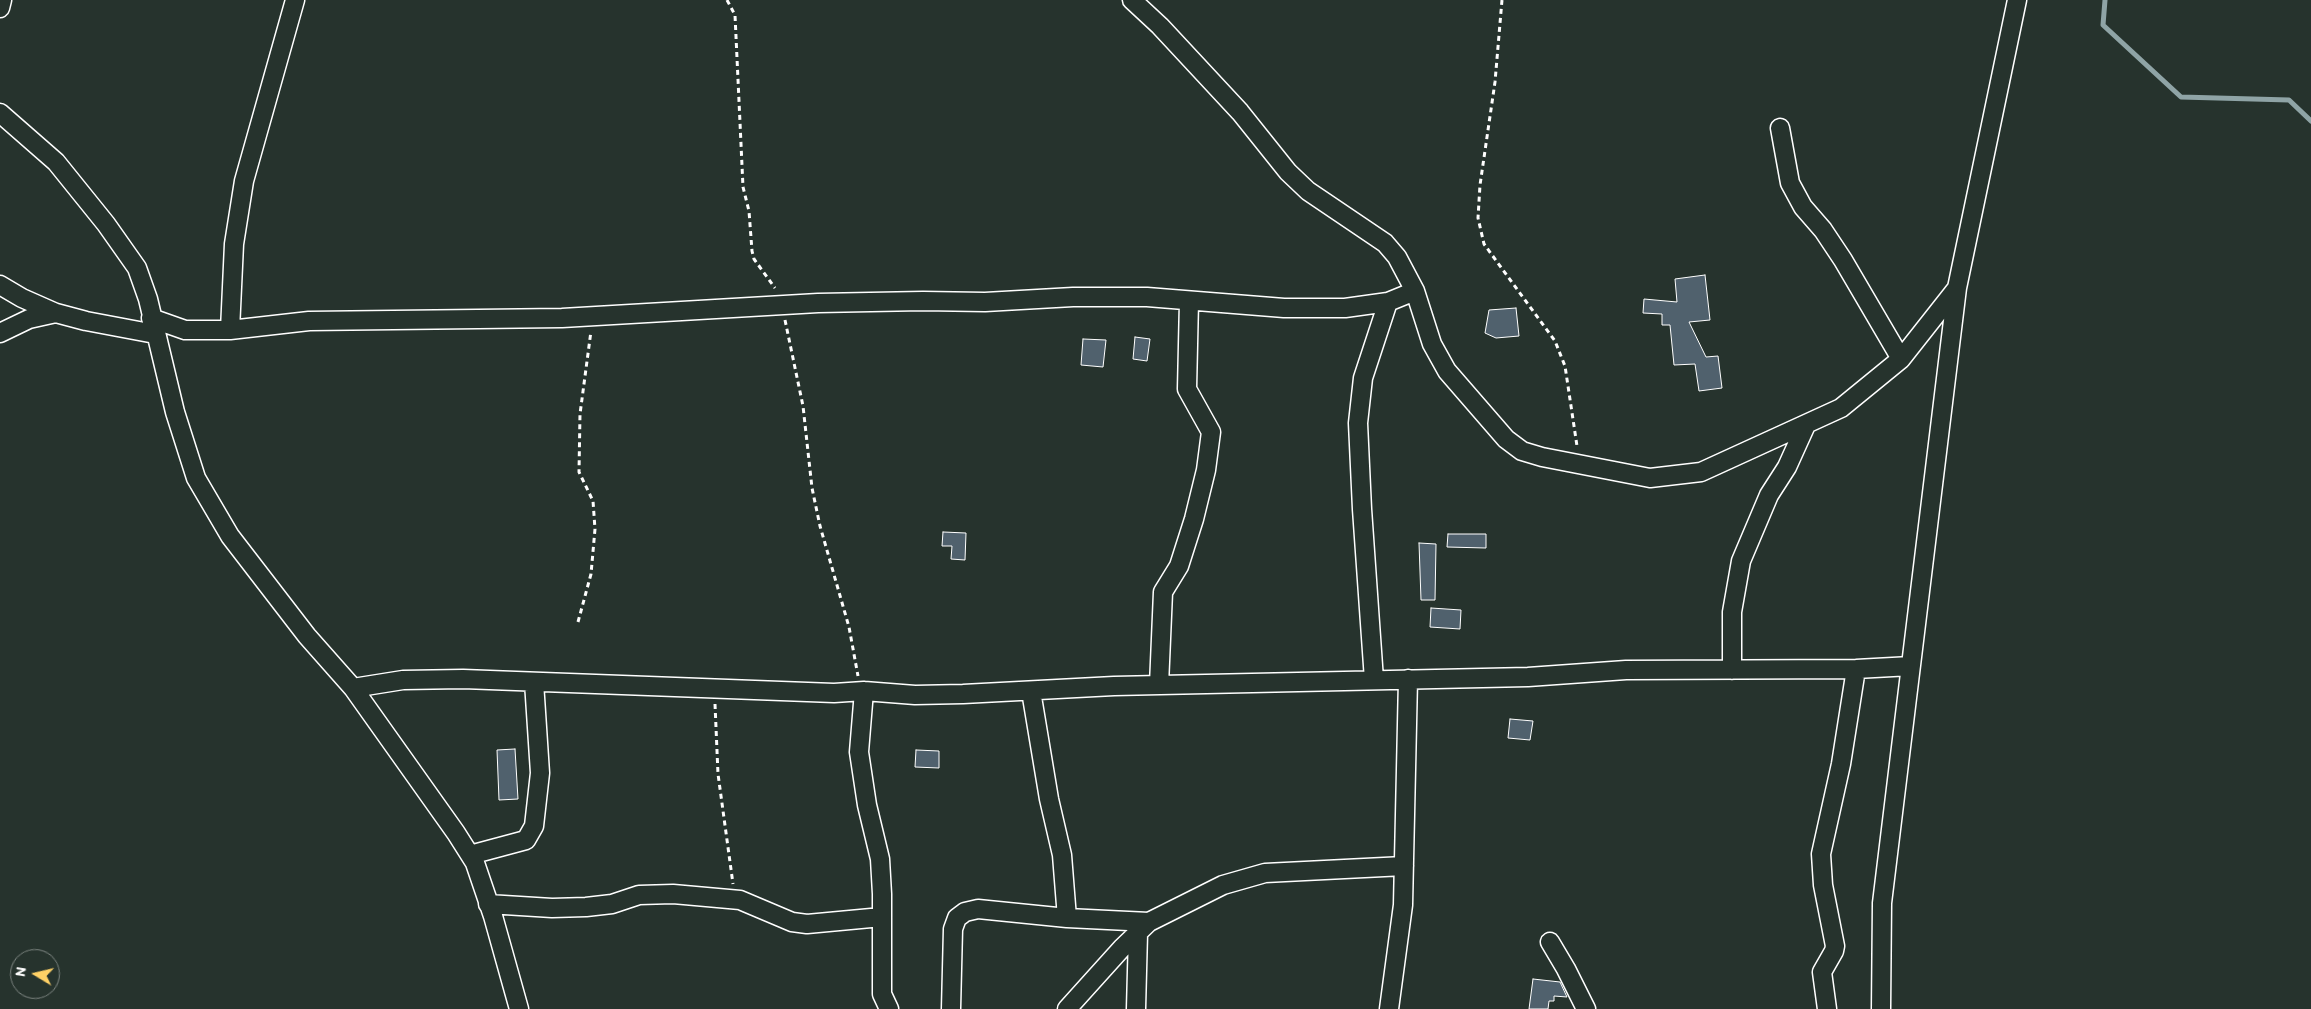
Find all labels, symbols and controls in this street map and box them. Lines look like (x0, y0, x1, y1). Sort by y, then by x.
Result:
north arrow (10, 949, 60, 999)
text: N (12, 966, 30, 978)

